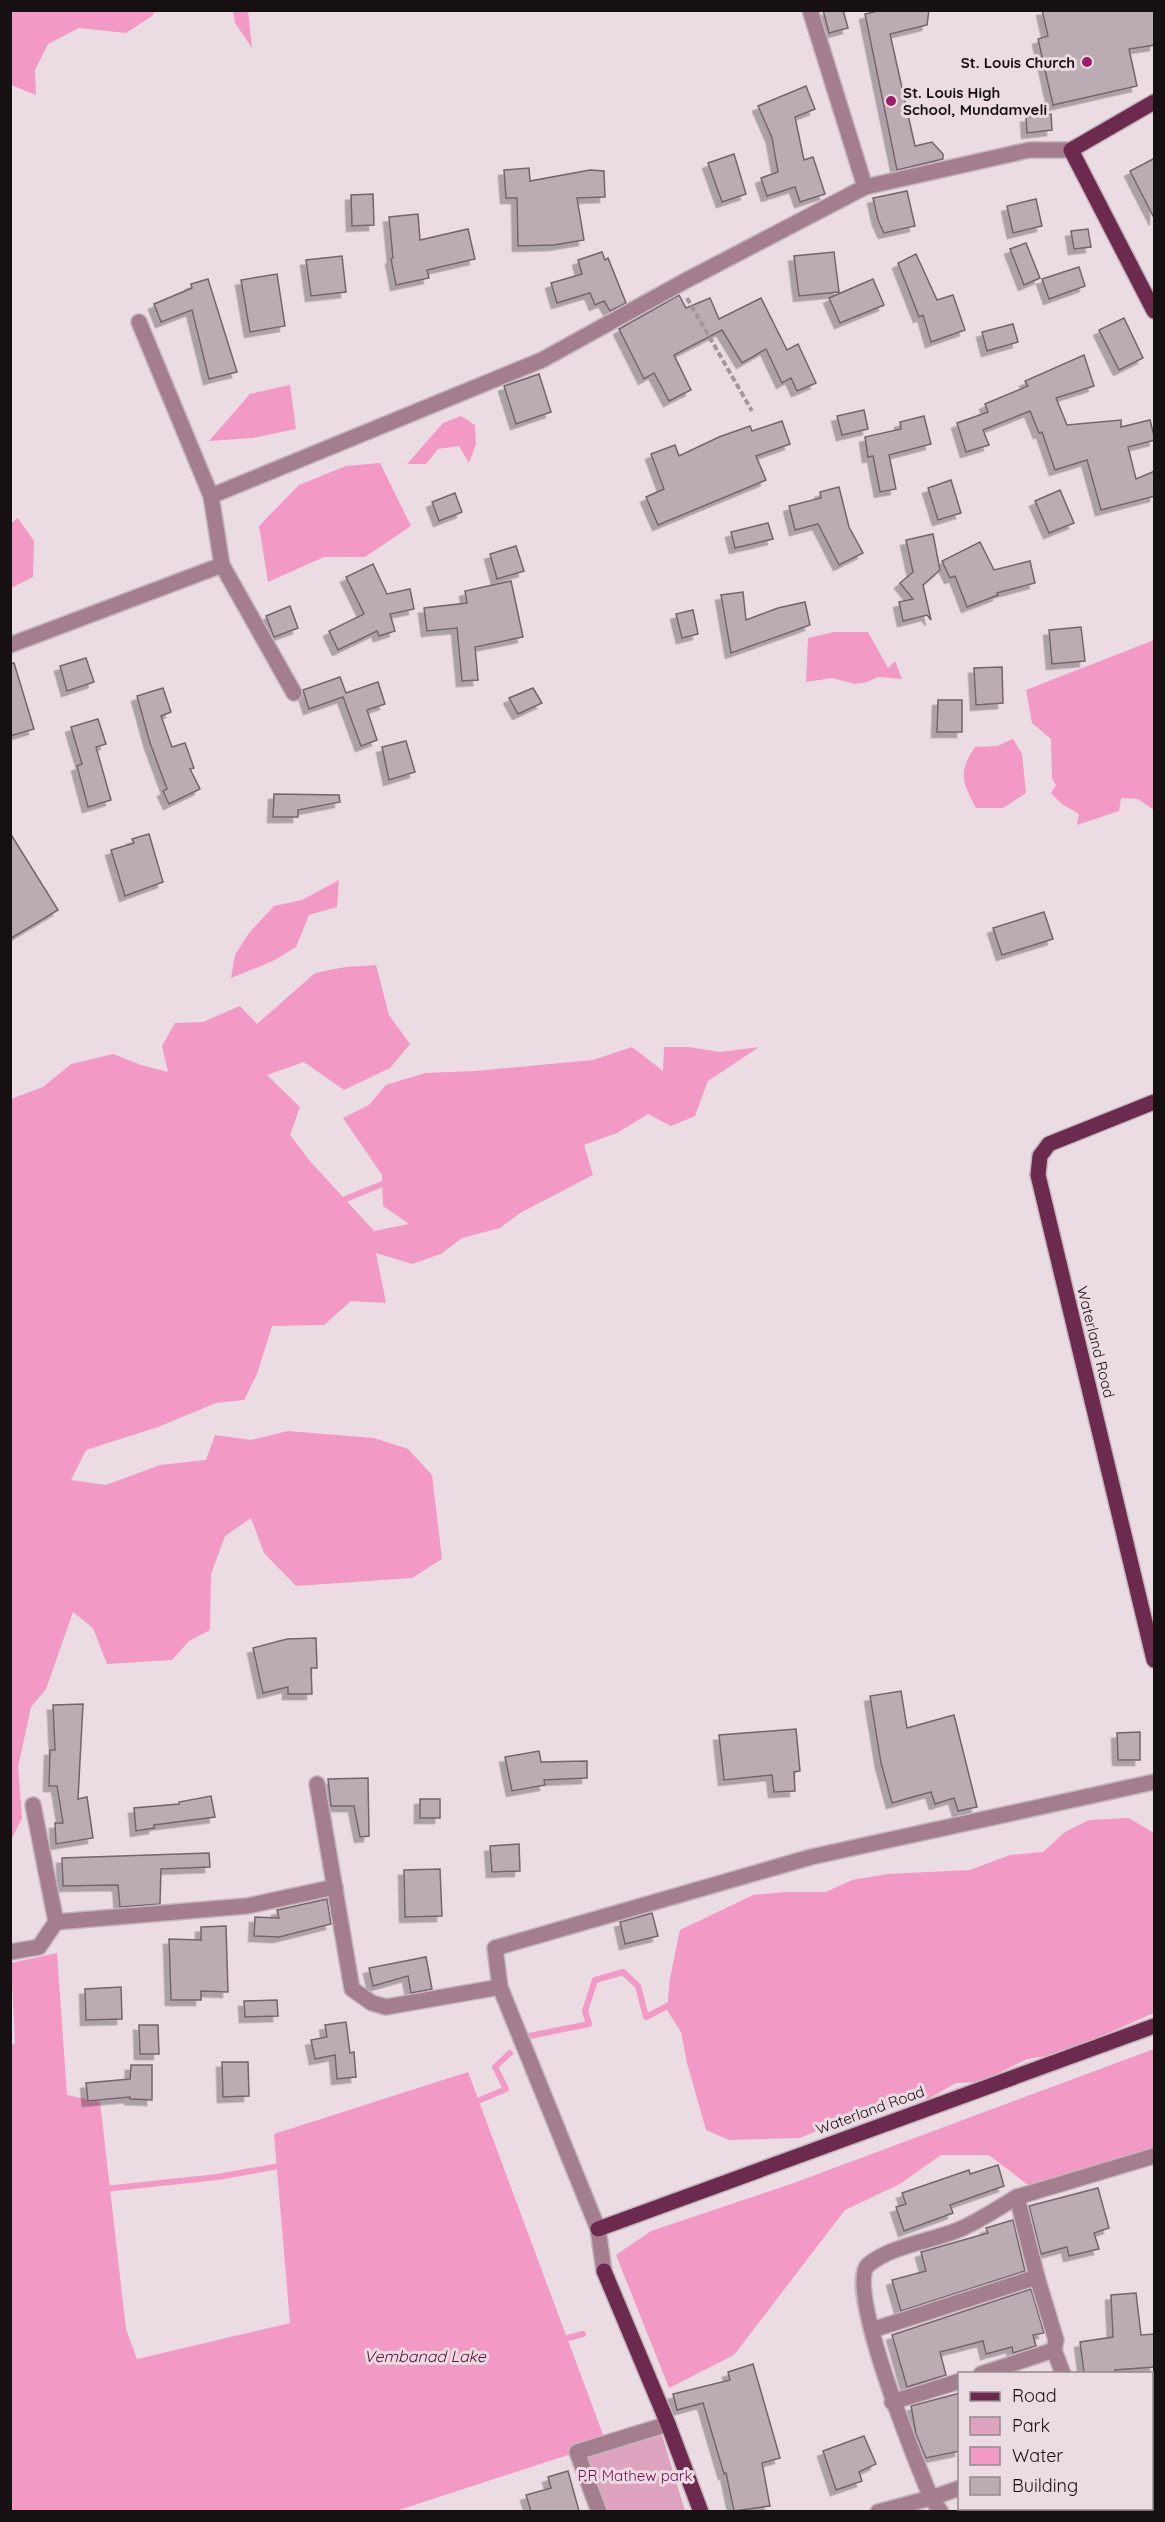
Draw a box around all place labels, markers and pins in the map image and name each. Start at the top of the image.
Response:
place label: St. Louis Church [961,53,1075,72]
marker: St. Louis Church [1080,55,1094,69]
place label: St. Louis High School, Mundamveli [903,83,1047,119]
marker: St. Louis High School, Mundamveli [884,94,898,108]

